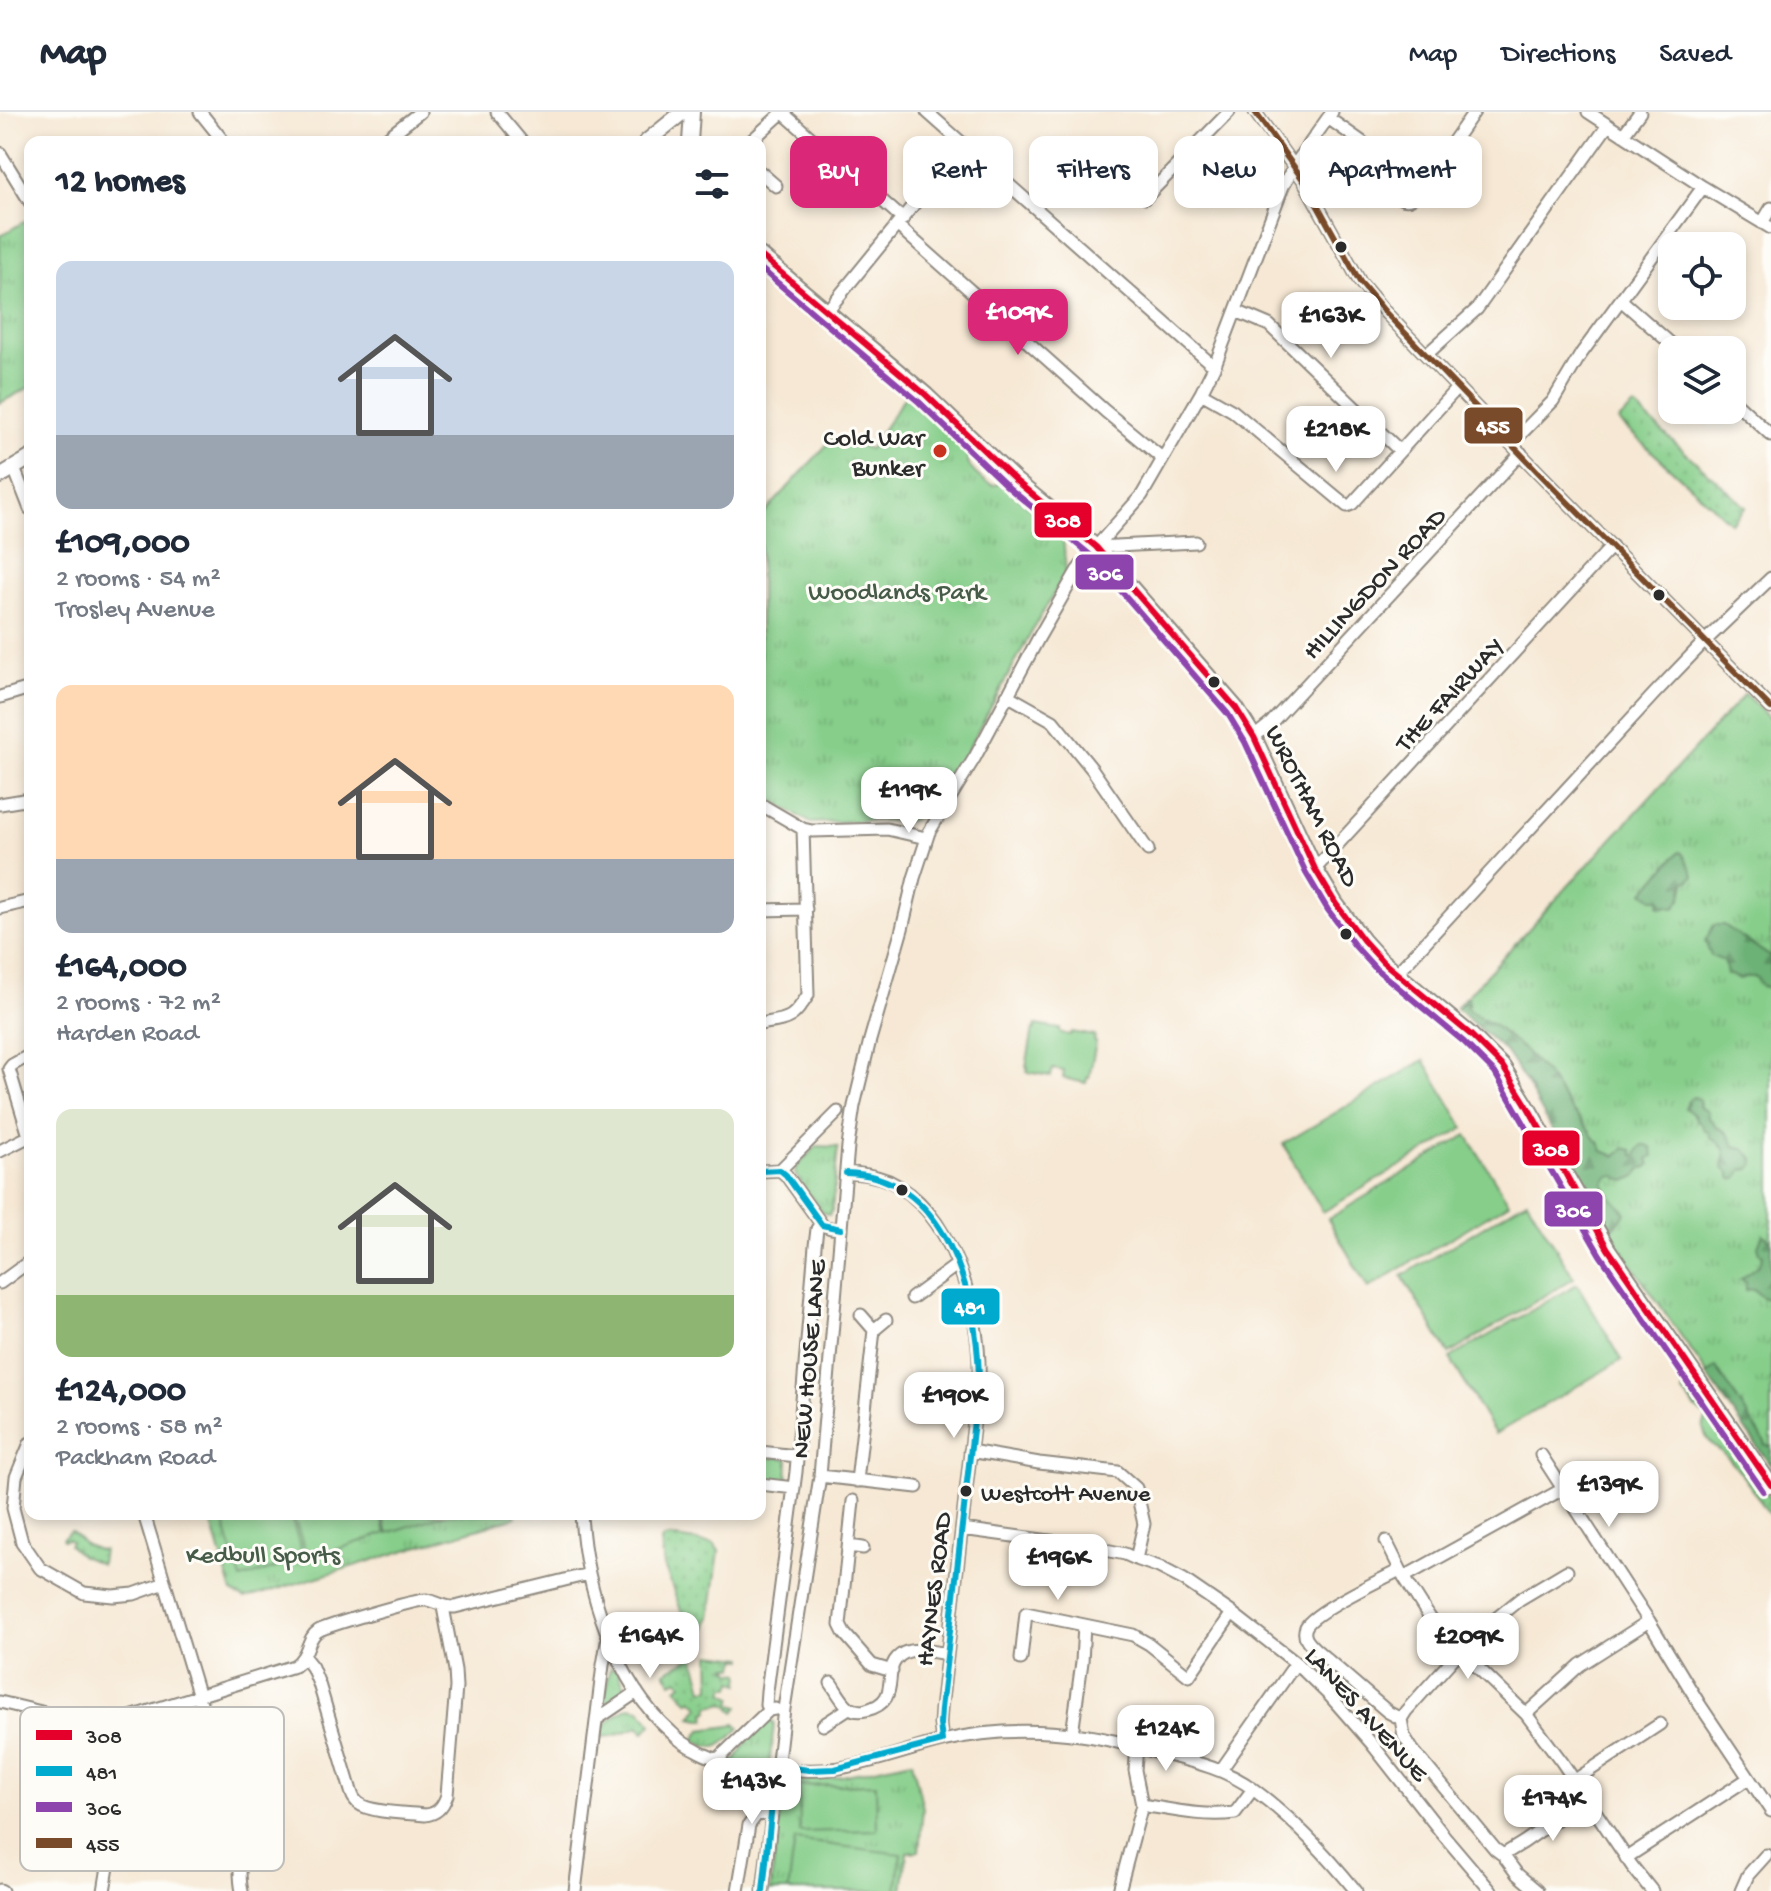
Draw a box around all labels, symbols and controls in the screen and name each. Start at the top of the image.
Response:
text: Map [40,33,106,77]
text: Map [1409,39,1457,72]
text: Directions [1501,39,1615,72]
text: Saved [1659,39,1731,72]
chip: Buy [790,136,887,208]
chip: Rent [903,136,1013,208]
chip: Filters [1029,136,1158,208]
chip: New [1174,136,1284,208]
chip: Apartment [1300,136,1482,208]
icon: filters [690,162,734,206]
text: 12 homes [56,164,185,204]
map controls [1658,232,1746,424]
button: locate [1658,232,1746,320]
unlabelled marker [1333,239,1349,255]
pin: £109K [962,289,1074,357]
pin: £163K [1275,292,1387,360]
text: £109K [986,299,1050,330]
text: £163K [1299,302,1363,333]
icon: home [323,313,467,457]
button: layers [1658,336,1746,424]
pin: £218K [1280,406,1392,474]
line badge: 455 [1463,406,1524,445]
text: £218K [1304,416,1368,447]
text: 455 [1475,416,1510,442]
place label: Cold War Bunker [824,425,927,486]
marker: Cold War Bunker [931,442,949,460]
line badge: 308 [1033,501,1093,539]
street label: HILLINGDON ROAD [1298,502,1455,668]
text: 308 [1044,510,1081,536]
text: £109,000 [56,525,190,565]
line badge: 306 [1074,553,1135,591]
text: 306 [1086,563,1123,589]
text: 2 rooms · 54 m² [56,565,221,596]
park label: Woodlands Park [808,579,988,610]
unlabelled marker [1651,587,1667,603]
text: Trosley Avenue [56,596,215,627]
street label: THE FAIRWAY [1389,632,1512,761]
unlabelled marker [1206,674,1222,690]
street label: WROTHAM ROAD [1256,721,1364,893]
icon: home [323,737,467,881]
pin: £119K [853,767,965,835]
text: £119K [879,777,939,808]
unlabelled marker [1338,926,1354,942]
text: £164,000 [56,949,187,989]
text: 2 rooms · 72 m² [56,989,221,1020]
text: Harden Road [56,1020,198,1051]
line badge: 308 [1521,1129,1581,1167]
text: 308 [1532,1139,1569,1165]
icon: home [323,1161,467,1305]
unlabelled marker [894,1182,910,1198]
line badge: 306 [1543,1190,1604,1228]
text: 306 [1554,1200,1591,1226]
street label: NEW HOUSE LANE [787,1258,836,1460]
line badge: 481 [940,1287,1001,1326]
text: 481 [953,1297,986,1323]
pin: £190K [898,1372,1010,1440]
text: £124,000 [56,1373,186,1413]
text: £190K [922,1382,986,1413]
text: 2 rooms · 58 m² [56,1413,222,1444]
text: Packham Road [56,1444,215,1475]
pin: £139K [1553,1461,1665,1529]
text: £139K [1578,1471,1640,1502]
place label: Westcott Avenue [981,1481,1151,1510]
marker: Westcott Avenue [958,1483,974,1499]
street label: HAYNES ROAD [912,1511,961,1668]
pin: £196K [1002,1534,1114,1602]
park label: Kedbull Sports [186,1542,342,1573]
text: £196K [1027,1544,1089,1575]
pin: £164K [594,1612,706,1680]
pin: £209K [1412,1613,1524,1681]
text: £164K [619,1622,681,1653]
text: £209K [1435,1623,1501,1654]
street label: LANES AVENUE [1296,1642,1434,1790]
pin: £124K [1110,1705,1222,1773]
legend [20,1707,284,1871]
text: £124K [1135,1715,1197,1746]
text: 308 [85,1726,122,1752]
pin: £143K [696,1758,808,1826]
text: 481 [86,1762,117,1788]
text: £143K [721,1768,783,1799]
pin: £174K [1497,1775,1609,1843]
text: £174K [1522,1785,1584,1816]
text: 306 [85,1798,122,1824]
text: 455 [86,1834,120,1860]

